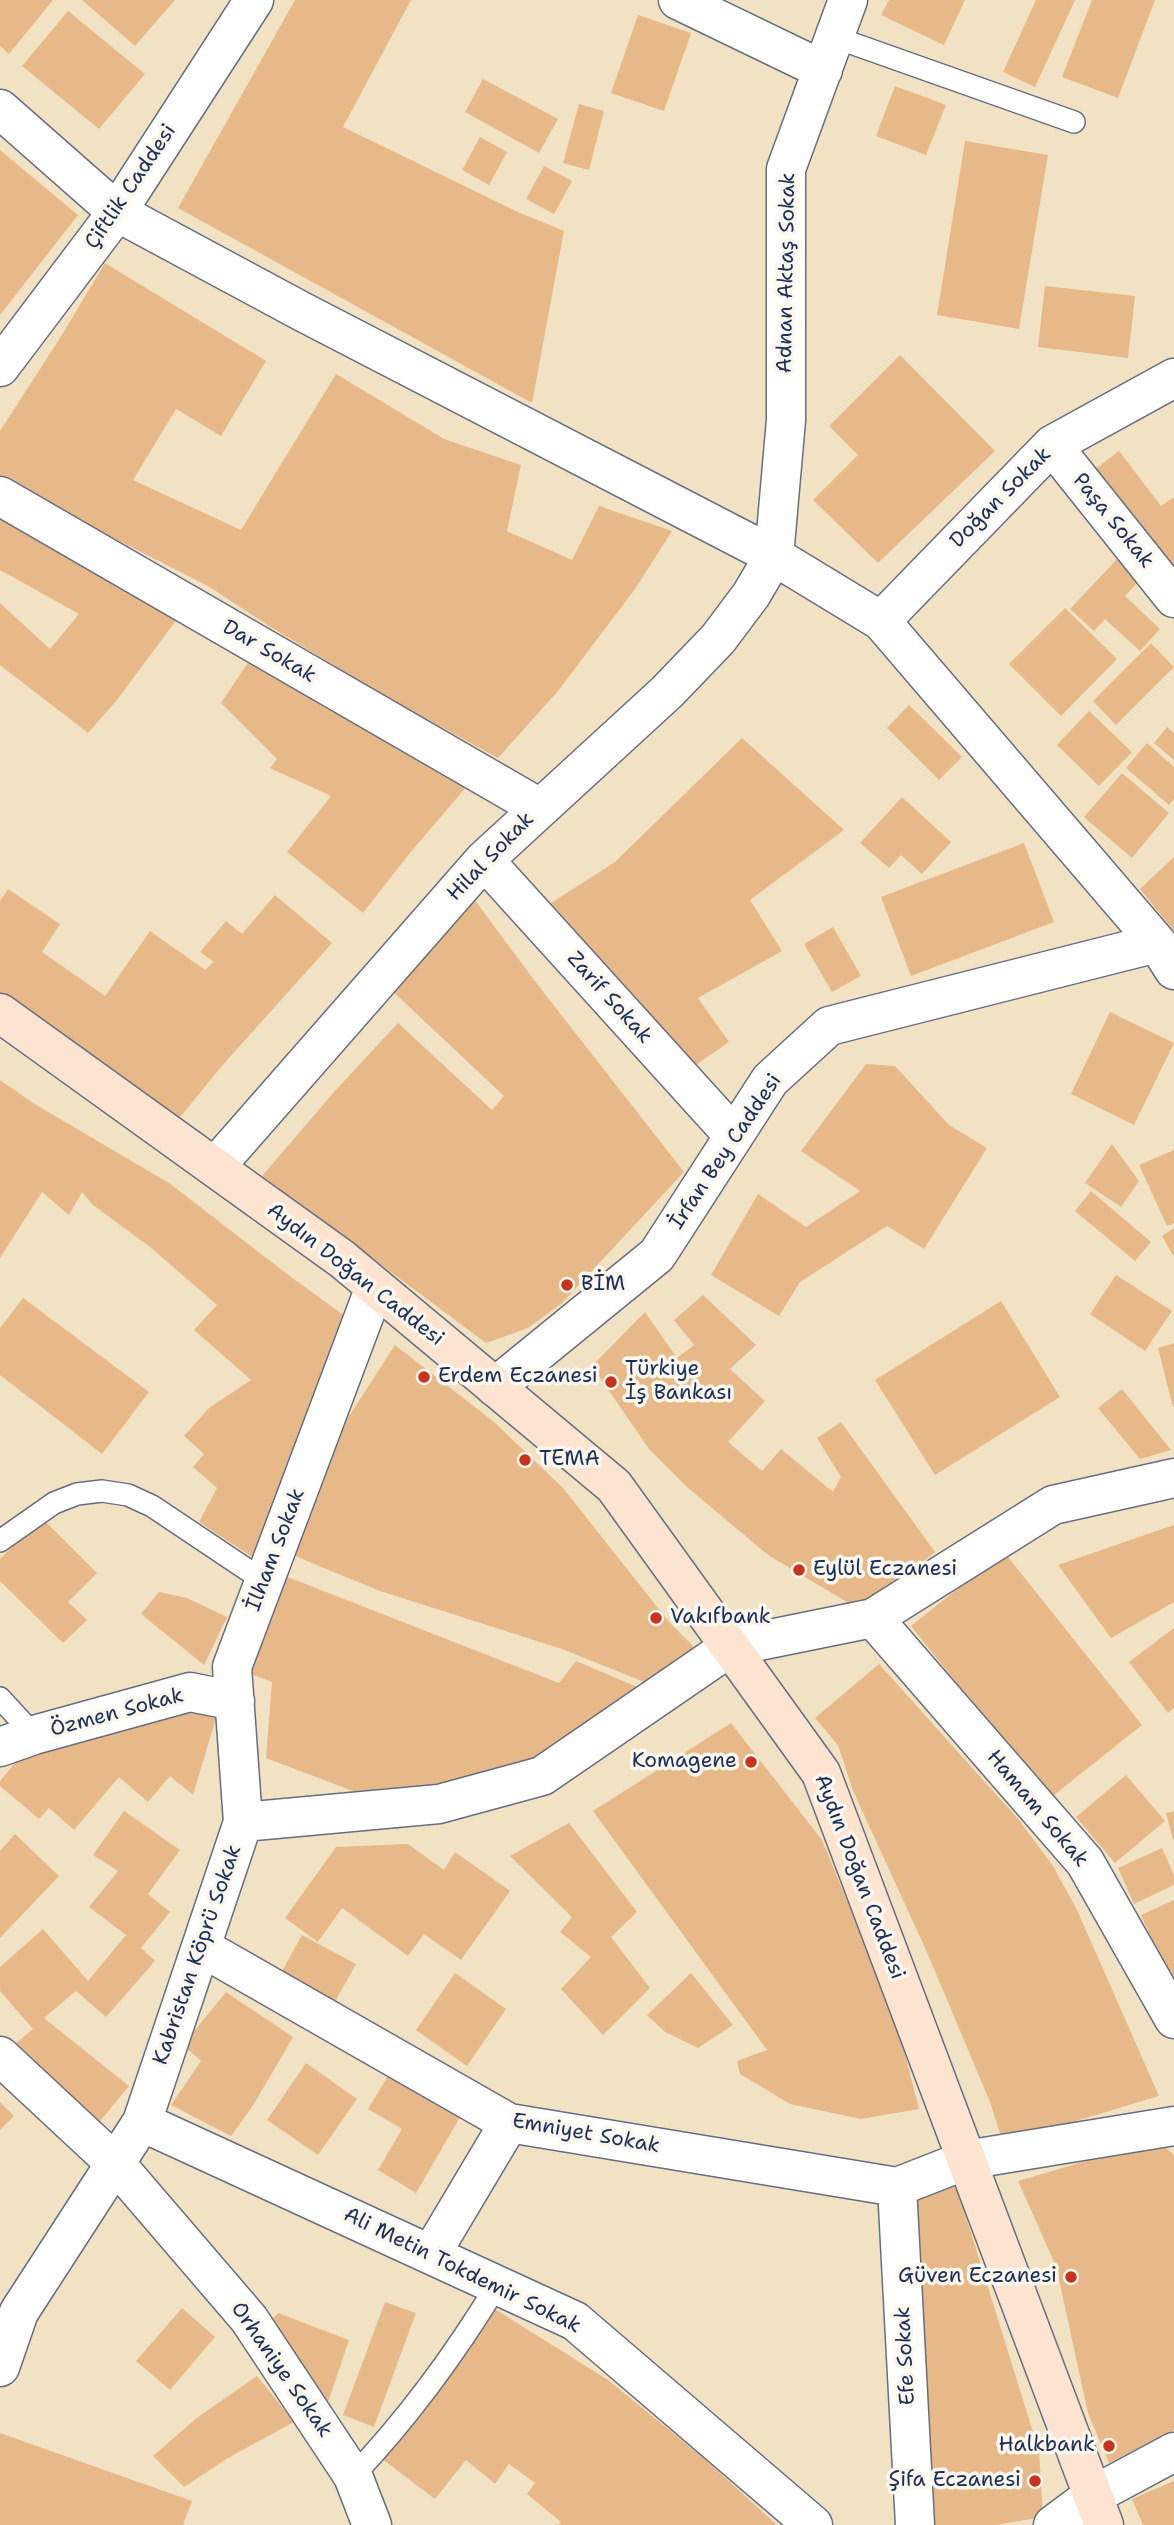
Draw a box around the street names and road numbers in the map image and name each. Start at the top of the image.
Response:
street label: Çiftlik Caddesi [80,120,182,254]
street label: Adnan Aktaş Sokak [773,172,801,374]
street label: Doğan Sokak [945,442,1057,554]
street label: Paşa Sokak [1067,468,1159,574]
street label: Dar Sokak [218,615,320,689]
street label: Hilal Sokak [442,807,540,907]
street label: Zarif Sokak [561,947,657,1049]
street label: İrfan Bey Caddesi [665,1069,787,1235]
street label: Aydın Doğan Caddesi [262,1198,448,1352]
street label: İlham Sokak [241,1485,311,1615]
street label: Özmen Sokak [48,1683,186,1743]
street label: Hamam Sokak [981,1745,1093,1873]
street label: Aydın Doğan Caddesi [808,1771,910,1983]
street label: Kabristan Köprü Sokak [148,1842,248,2068]
street label: Emniyet Sokak [510,2109,662,2159]
street label: Ali Metin Tokdemir Sokak [339,2203,585,2339]
street label: Orhaniye Sokak [225,2297,337,2443]
street label: Efe Sokak [891,2306,921,2406]

